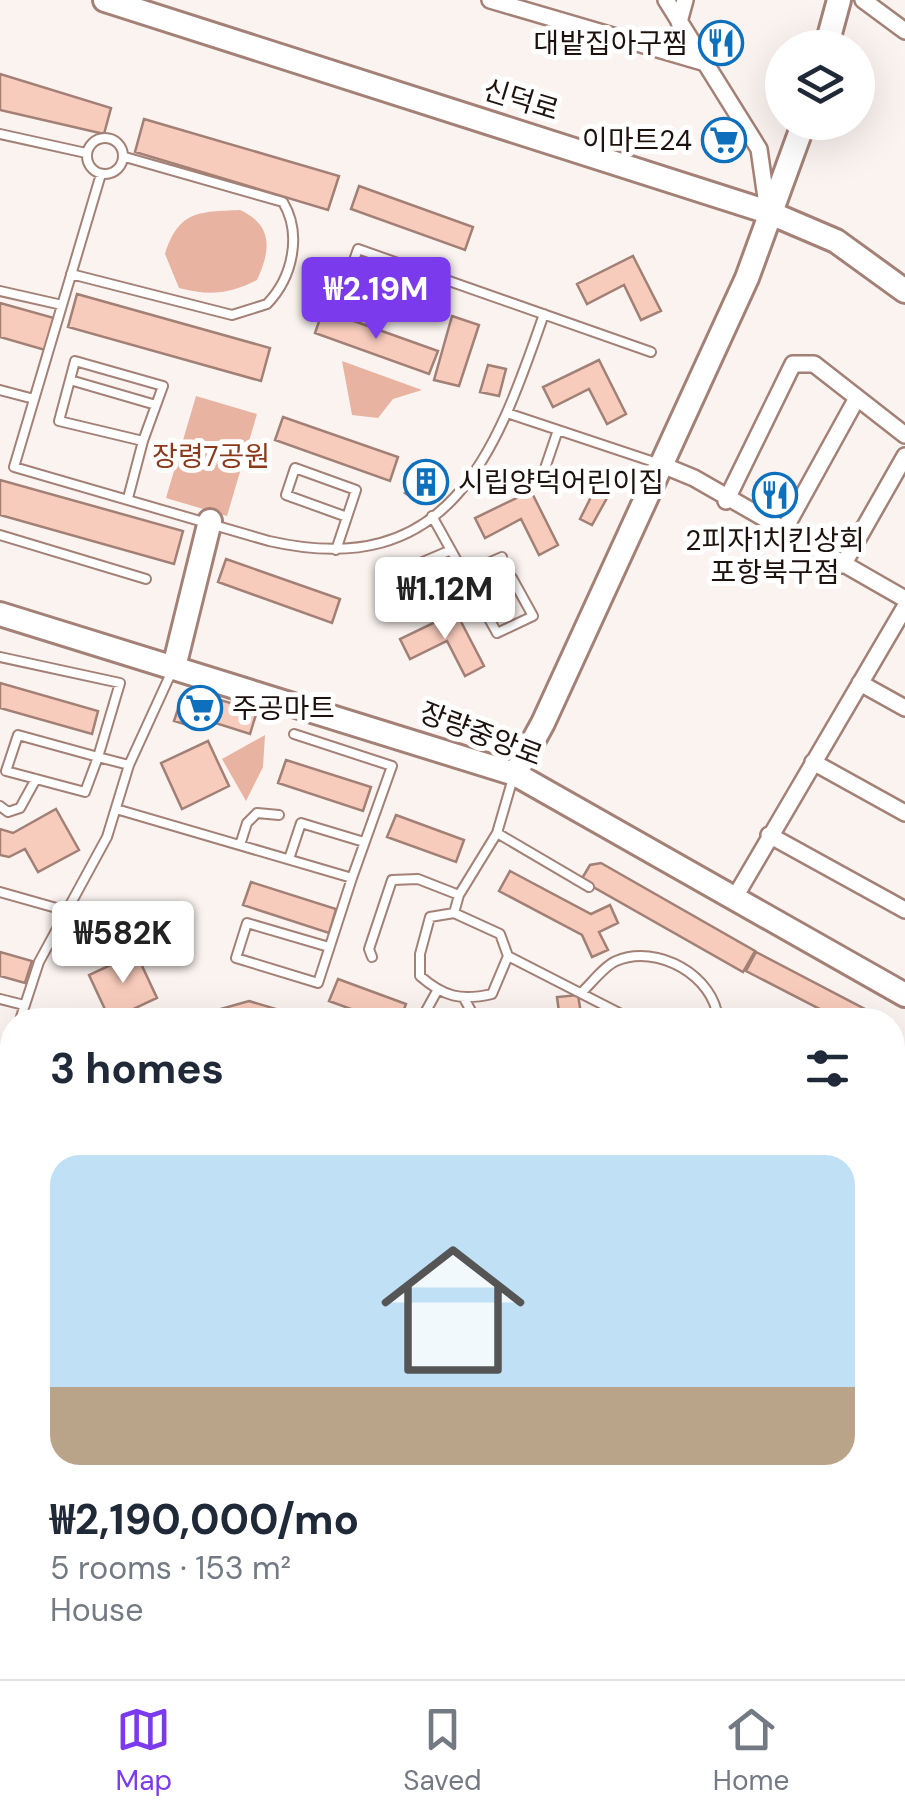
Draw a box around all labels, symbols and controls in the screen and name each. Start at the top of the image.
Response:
restaurant icon: 대밭집아구찜 [698,20,744,66]
place label: 대밭집아구찜 [533,25,688,62]
map controls [765,30,875,140]
button: layers [765,30,875,140]
street label: 신덕로 [479,71,563,129]
supermarket icon: 이마트24 [701,117,747,163]
place label: 이마트24 [582,122,692,159]
pin: ₩2.19M [295,257,457,342]
text: ₩2.19M [324,268,428,310]
park label: 장령7공원 [152,438,270,475]
building icon: 시립양덕어린이집 [403,459,449,505]
place label: 시립양덕어린이집 [458,464,664,501]
restaurant icon: 2피자1치킨상회 포항북구점 [752,472,798,518]
place label: 2피자1치킨상회 포항북구점 [685,522,865,591]
pin: ₩1.12M [364,557,526,642]
text: ₩1.12M [397,568,493,610]
supermarket icon: 주공마트 [177,685,223,731]
place label: 주공마트 [232,690,335,727]
street label: 장량중앙로 [414,694,548,774]
pin: ₩582K [53,901,193,986]
text: ₩582K [74,912,172,954]
text: 3 homes [50,1041,224,1096]
icon: filters [800,1041,855,1096]
icon: home [363,1220,543,1400]
text: ₩2,190,000/mo [50,1492,359,1547]
text: 5 rooms · 153 m² [50,1547,291,1589]
text: House [50,1589,143,1631]
tab: Map [116,1702,172,1799]
tab: Saved [403,1702,482,1799]
tab: Home [713,1702,789,1799]

